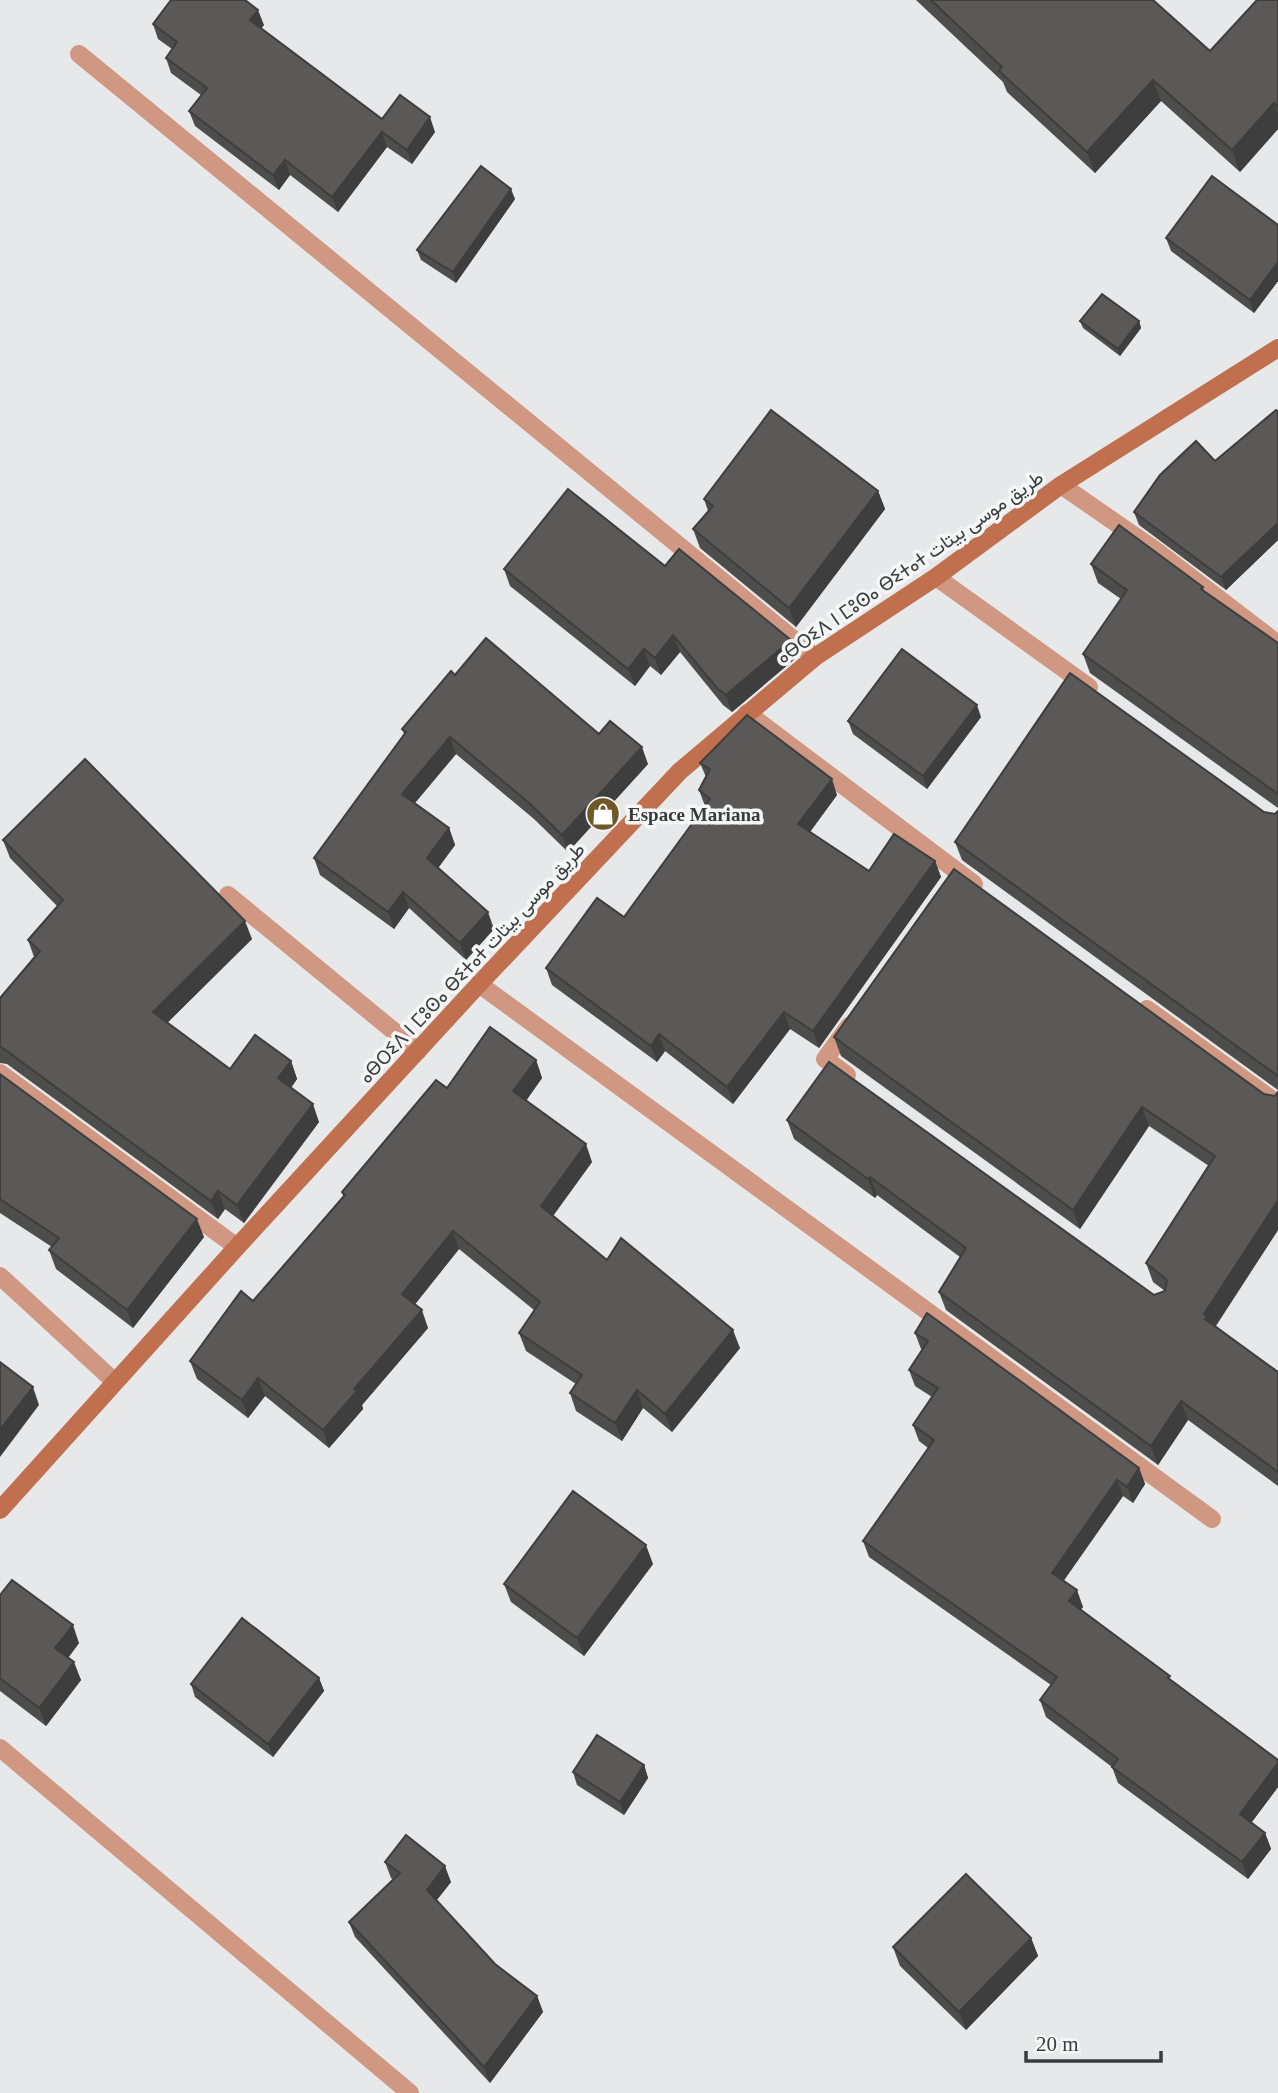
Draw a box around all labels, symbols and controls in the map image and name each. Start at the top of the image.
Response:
street label: ⴰⴱⵔⵉⴷ ⵏ ⵎⵓⵙⴰ ⴱⵉⵜⴰⵜ طريق موسى بيتات [773,467,1048,668]
shop icon: Espace Mariana [584,795,622,833]
place label: Espace Mariana [628,804,761,825]
street label: ⴰⴱⵔⵉⴷ ⵏ ⵎⵓⵙⴰ ⴱⵉⵜⴰⵜ طريق موسى بيتات [355,839,590,1088]
scale bar [1026,2020,1161,2064]
text: 20 m [1036,2032,1079,2056]

